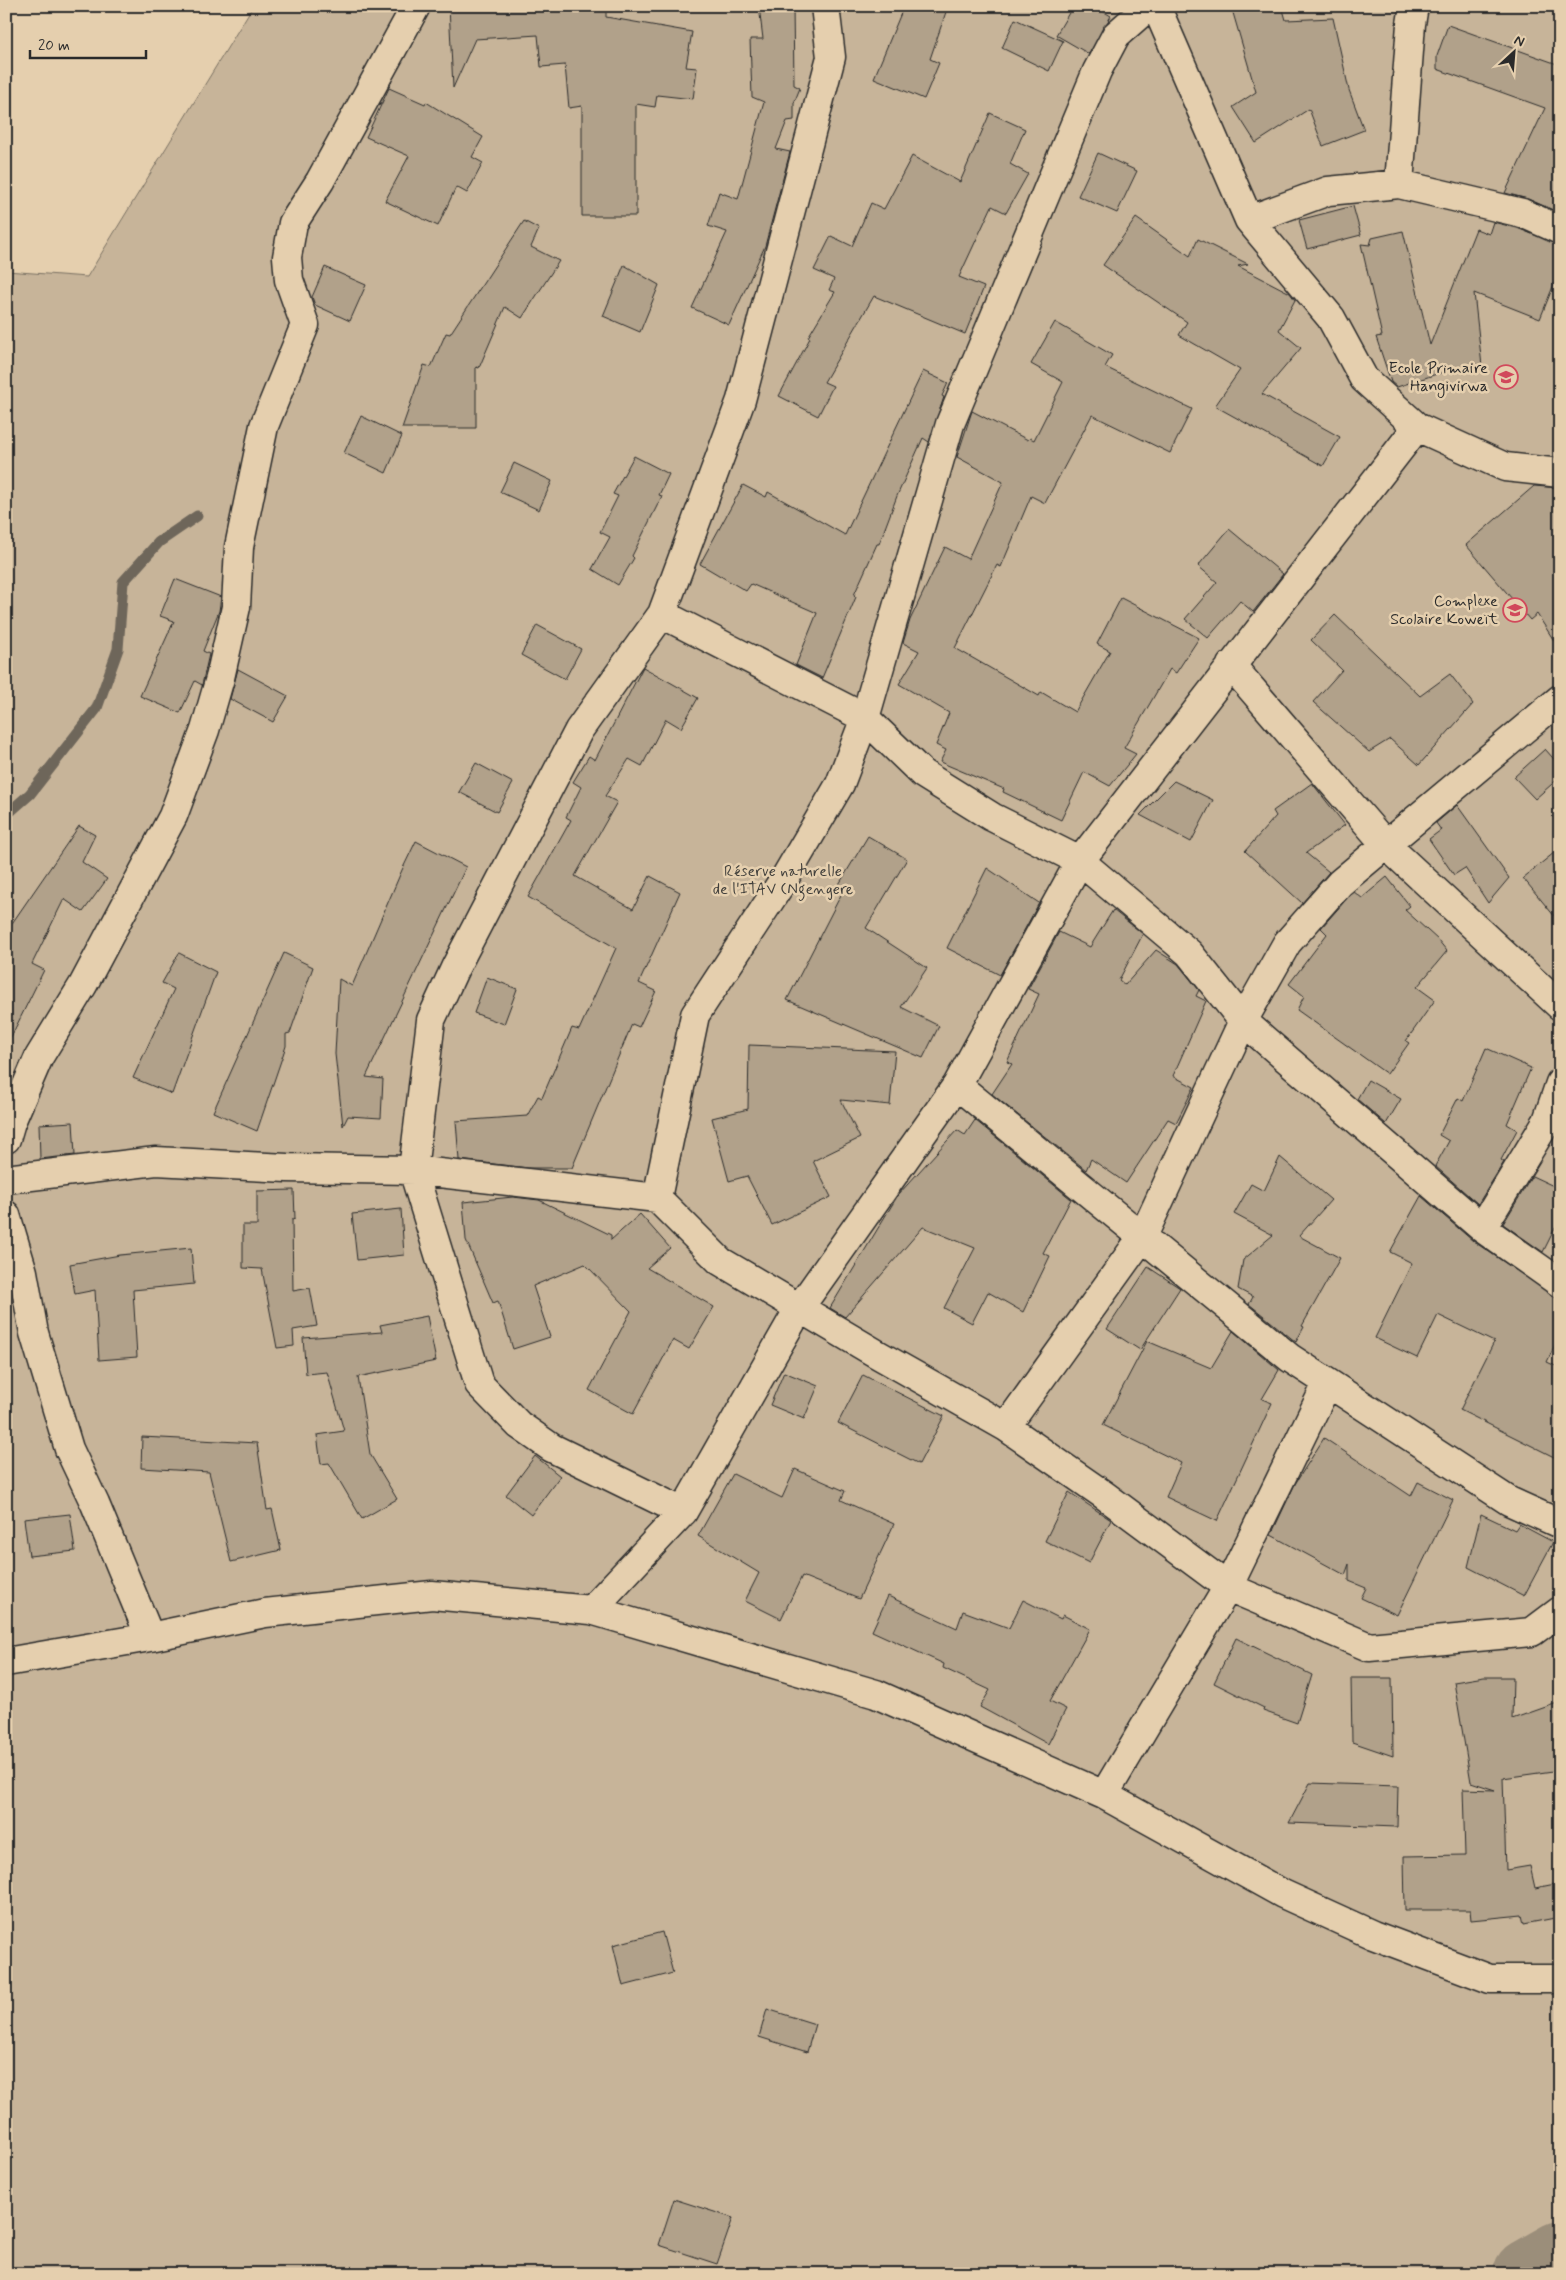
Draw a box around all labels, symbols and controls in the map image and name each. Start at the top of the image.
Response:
scale bar [30,28,146,60]
north arrow [1488,28,1538,78]
text: N [1511,31,1527,51]
text: 20 m [38,36,70,56]
place label: Ecole Primaire Hangivirwa [1388,358,1488,398]
school or university icon: Ecole Primaire Hangivirwa [1493,364,1519,390]
place label: Complexe Scolaire Koweït [1390,591,1499,630]
school or university icon: Complexe Scolaire Koweït [1502,597,1528,623]
park label: Réserve naturelle de l'ITAV (Ngengere [713,861,854,901]

